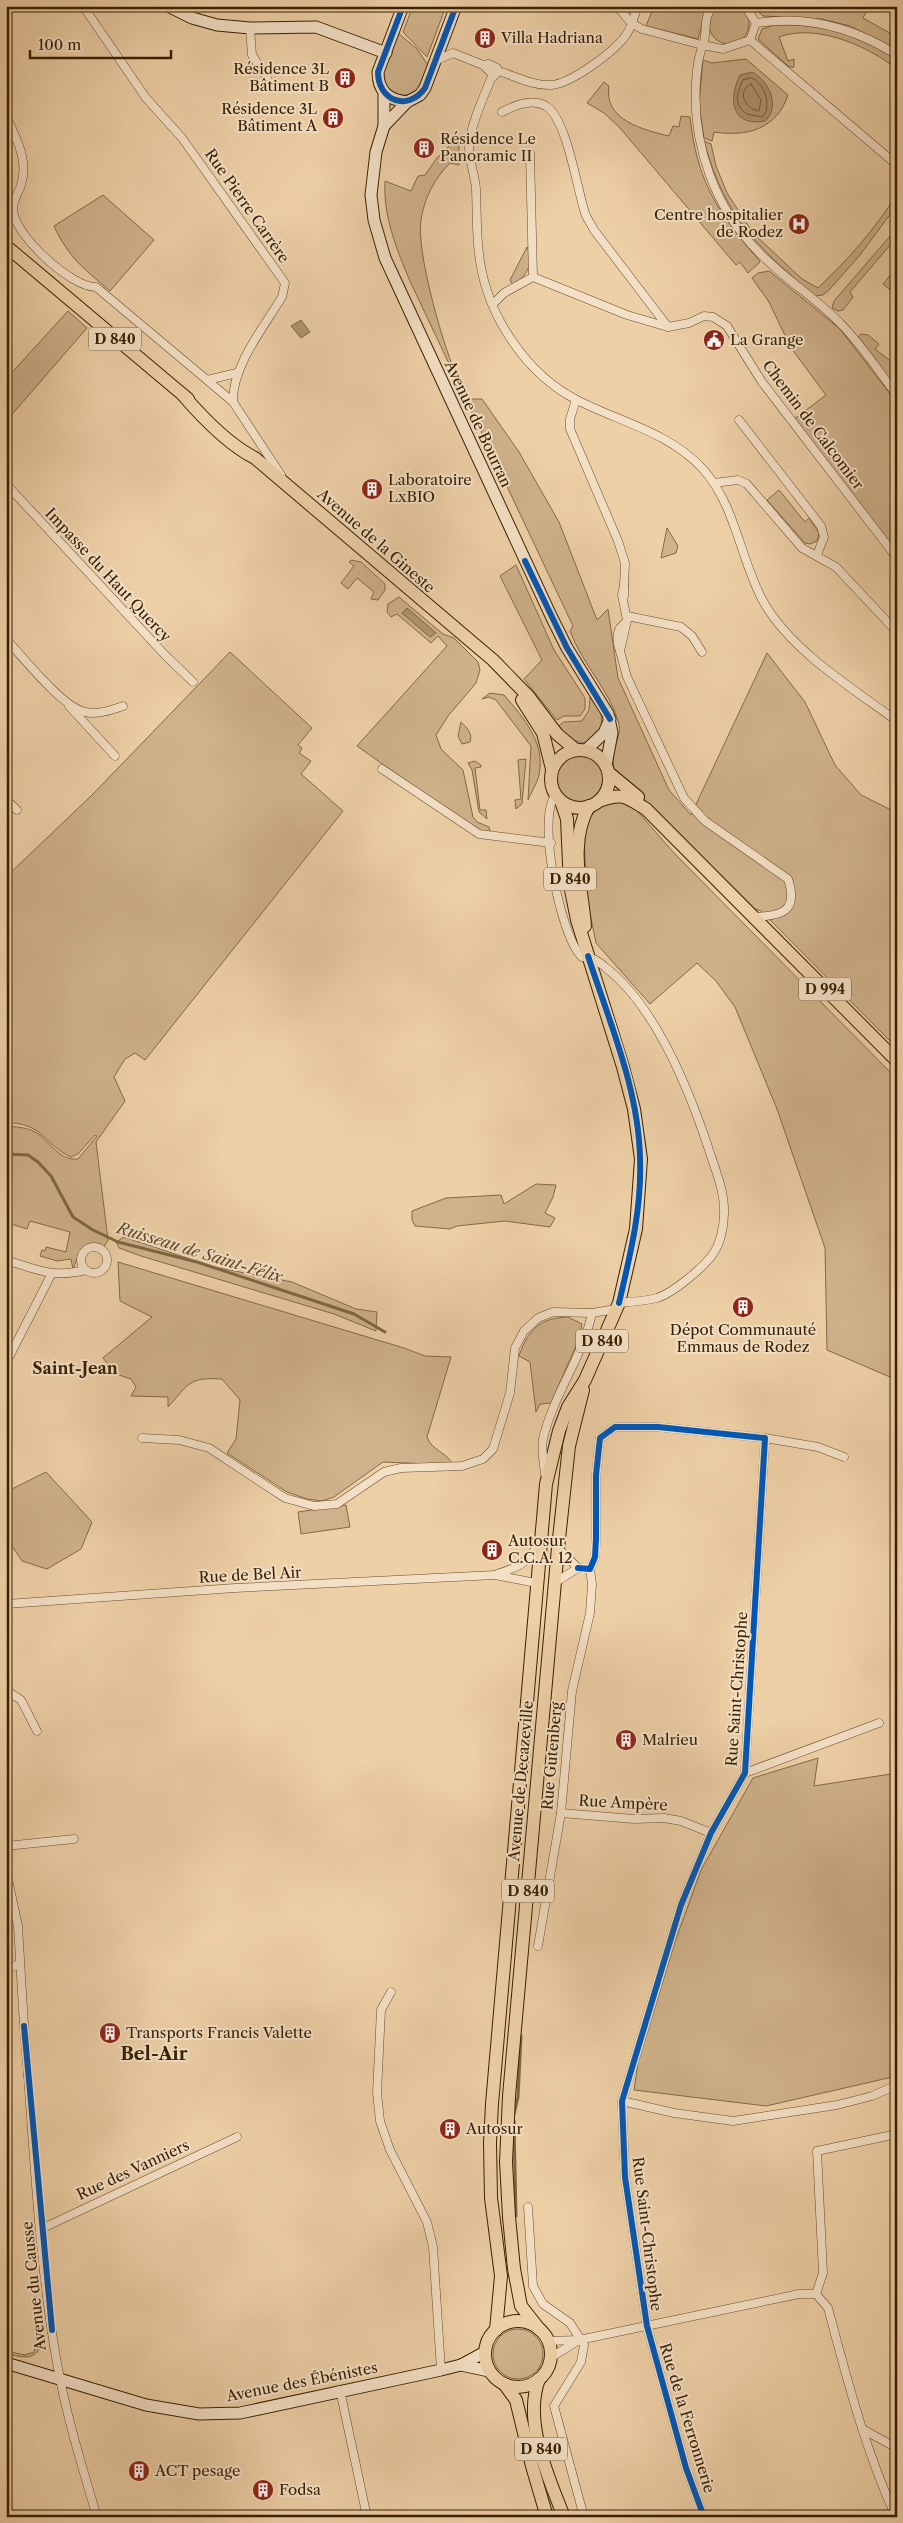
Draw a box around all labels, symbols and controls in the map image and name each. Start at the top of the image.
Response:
building icon: Villa Hadriana [473,26,497,50]
scale bar [30,28,171,60]
place label: Villa Hadriana [500,28,603,47]
text: 100 m [38,35,81,54]
place label: Résidence 3L Bâtiment B [233,59,329,95]
building icon: Résidence 3L Bâtiment B [333,66,357,90]
place label: Résidence 3L Bâtiment A [221,99,318,135]
building icon: Résidence 3L Bâtiment A [321,106,345,130]
place label: Résidence Le Panoramic II [440,129,536,165]
building icon: Résidence Le Panoramic II [412,136,436,160]
street label: Rue Pierre Carrère [201,145,294,267]
place label: Centre hospitalier de Rodez [654,205,784,241]
hospital icon: Centre hospitalier de Rodez [787,212,811,236]
road number: D 840 [89,328,141,350]
public building icon: La Grange [702,328,726,352]
place label: La Grange [730,330,803,349]
street label: Chemin de Calcomier [759,356,869,494]
street label: Avenue de Bourran [440,357,516,491]
place label: Laboratoire LxBIO [388,470,472,506]
building icon: Laboratoire LxBIO [360,477,384,501]
street label: Avenue de la Gineste [313,484,439,597]
street label: Impasse du Haut Quercy [41,504,176,646]
road number: D 840 [544,868,596,891]
road number: D 994 [799,978,851,1001]
water label: Ruisseau de Saint-Félix [113,1217,286,1287]
building icon: Dépot Communauté Emmaus de Rodez [731,1295,755,1319]
place label: Dépot Communauté Emmaus de Rodez [670,1320,816,1356]
road number: D 840 [576,1330,628,1352]
district label: Saint-Jean [32,1358,118,1378]
place label: Autosur C.C.A. 12 [507,1531,573,1567]
building icon: Autosur C.C.A. 12 [480,1538,504,1562]
street label: Rue de Bel Air [198,1562,303,1587]
street label: Rue Saint-Christophe [722,1611,751,1767]
street label: Avenue de Decazeville [504,1700,537,1863]
street label: Rue Gutenberg [537,1701,566,1811]
building icon: Malrieu [614,1728,638,1752]
place label: Malrieu [642,1730,698,1749]
street label: Rue Ampère [578,1791,668,1814]
road number: D 840 [502,1880,554,1902]
building icon: Transports Francis Valette [98,2021,122,2045]
place label: Transports Francis Valette [126,2023,312,2042]
district label: Bel-Air [120,2043,188,2065]
building icon: Autosur [438,2117,462,2141]
place label: Autosur [465,2119,523,2138]
street label: Rue des Vanniers [73,2135,192,2204]
street label: Rue Saint-Christophe [629,2156,666,2312]
street label: Avenue du Causse [17,2220,50,2353]
street label: Rue de la Ferronnerie [656,2341,719,2495]
street label: Avenue des Ébénistes [224,2358,379,2406]
road number: D 840 [515,2438,567,2460]
building icon: ACT pesage [127,2459,151,2483]
place label: ACT pesage [154,2461,240,2480]
building icon: Fodsa [251,2478,275,2502]
place label: Fodsa [279,2480,321,2499]

